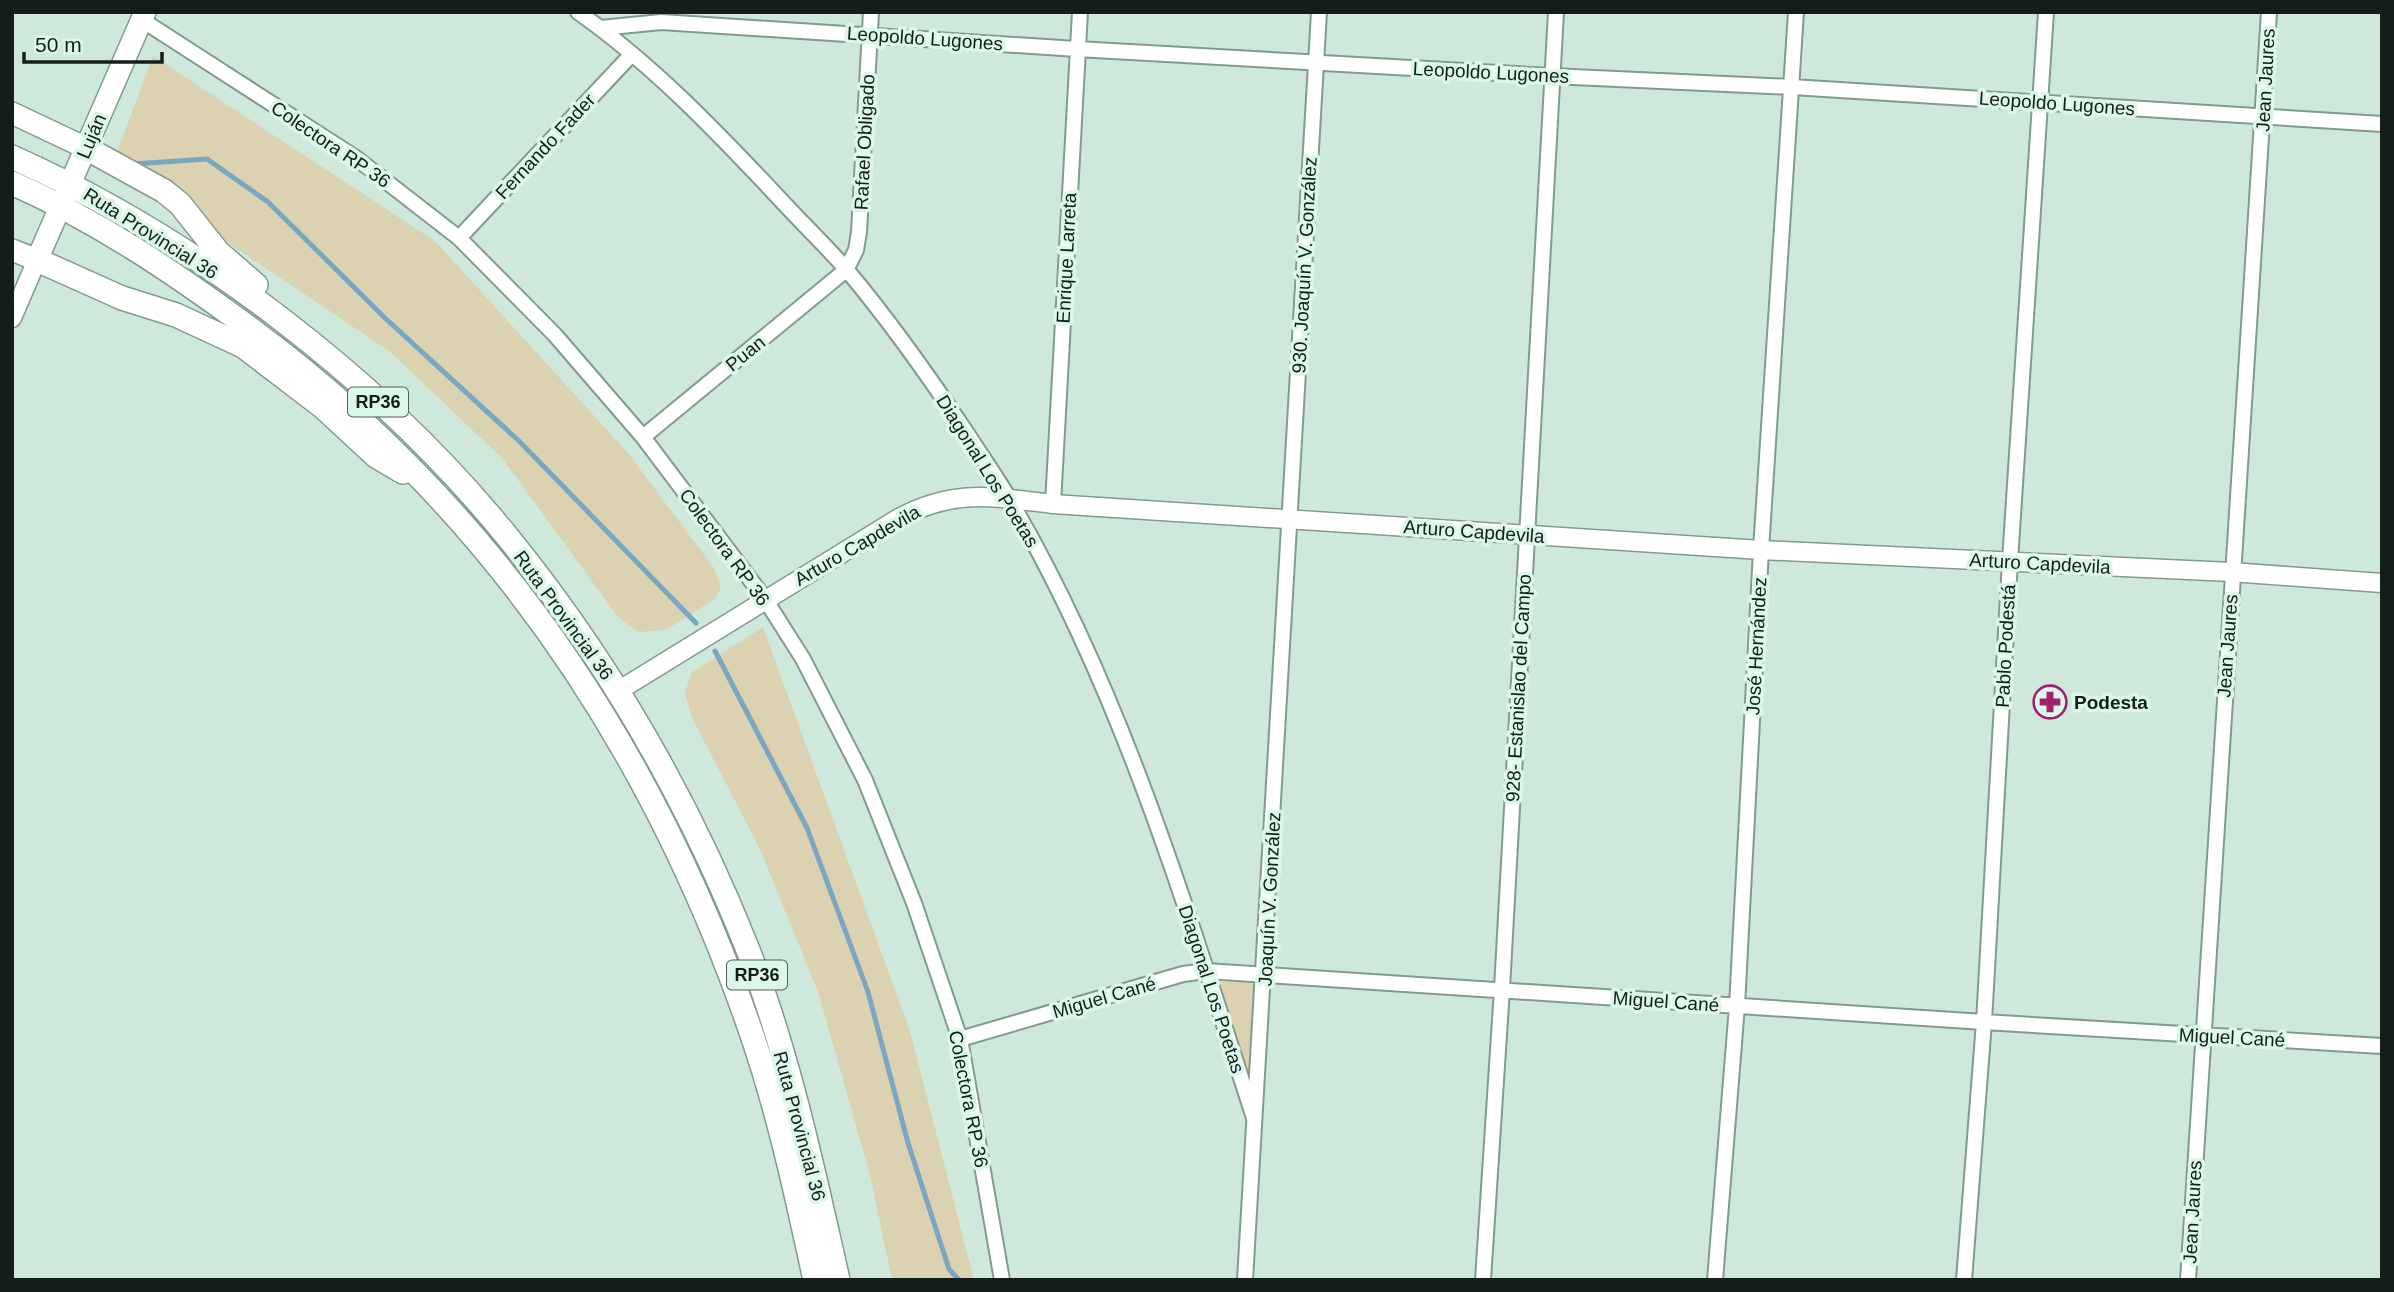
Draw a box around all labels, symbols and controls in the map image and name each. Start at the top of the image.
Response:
scale bar [24,21,163,65]
street label: Leopoldo Lugones [846,23,1004,54]
street label: Jean Jaures [2252,28,2279,132]
text: 50 m [35,33,82,56]
street label: Leopoldo Lugones [1412,58,1570,87]
street label: Rafael Obligado [850,73,879,211]
street label: Leopoldo Lugones [1978,88,2136,119]
street label: Fernando Fader [491,89,600,203]
street label: Colectora RP 36 [267,97,394,192]
street label: Luján [73,111,110,162]
street label: 930. Joaquín V. González [1288,156,1321,374]
street label: Ruta Provincial 36 [80,184,222,283]
street label: Enrique Larreta [1053,192,1080,324]
street label: Puan [721,331,769,376]
road number: RP36 [348,388,408,416]
street label: Diagonal Los Poetas [932,391,1043,551]
street label: Colectora RP 36 [675,485,774,610]
street label: Arturo Capdevila [791,501,924,590]
street label: Arturo Capdevila [1403,516,1546,547]
street label: Ruta Provincial 36 [510,547,617,684]
street label: Arturo Capdevila [1969,549,2112,578]
street label: 928- Estanislao del Campo [1502,574,1535,802]
street label: José Hernández [1742,576,1771,716]
street label: Pablo Podestá [1992,583,2019,708]
street label: Jean Jaures [2213,594,2242,698]
pharmacy icon: Podesta [2031,683,2069,721]
place label: Podesta [2074,692,2148,713]
street label: Joaquín V. González [1254,811,1285,987]
street label: Diagonal Los Poetas [1174,903,1249,1076]
road number: RP36 [727,960,787,990]
street label: Miguel Cané [1050,973,1158,1022]
street label: Miguel Cané [1612,987,1720,1016]
street label: Miguel Cané [2178,1024,2286,1051]
street label: Colectora RP 36 [945,1029,992,1169]
street label: Ruta Provincial 36 [769,1049,830,1203]
street label: Jean Jaures [2179,1160,2206,1264]

